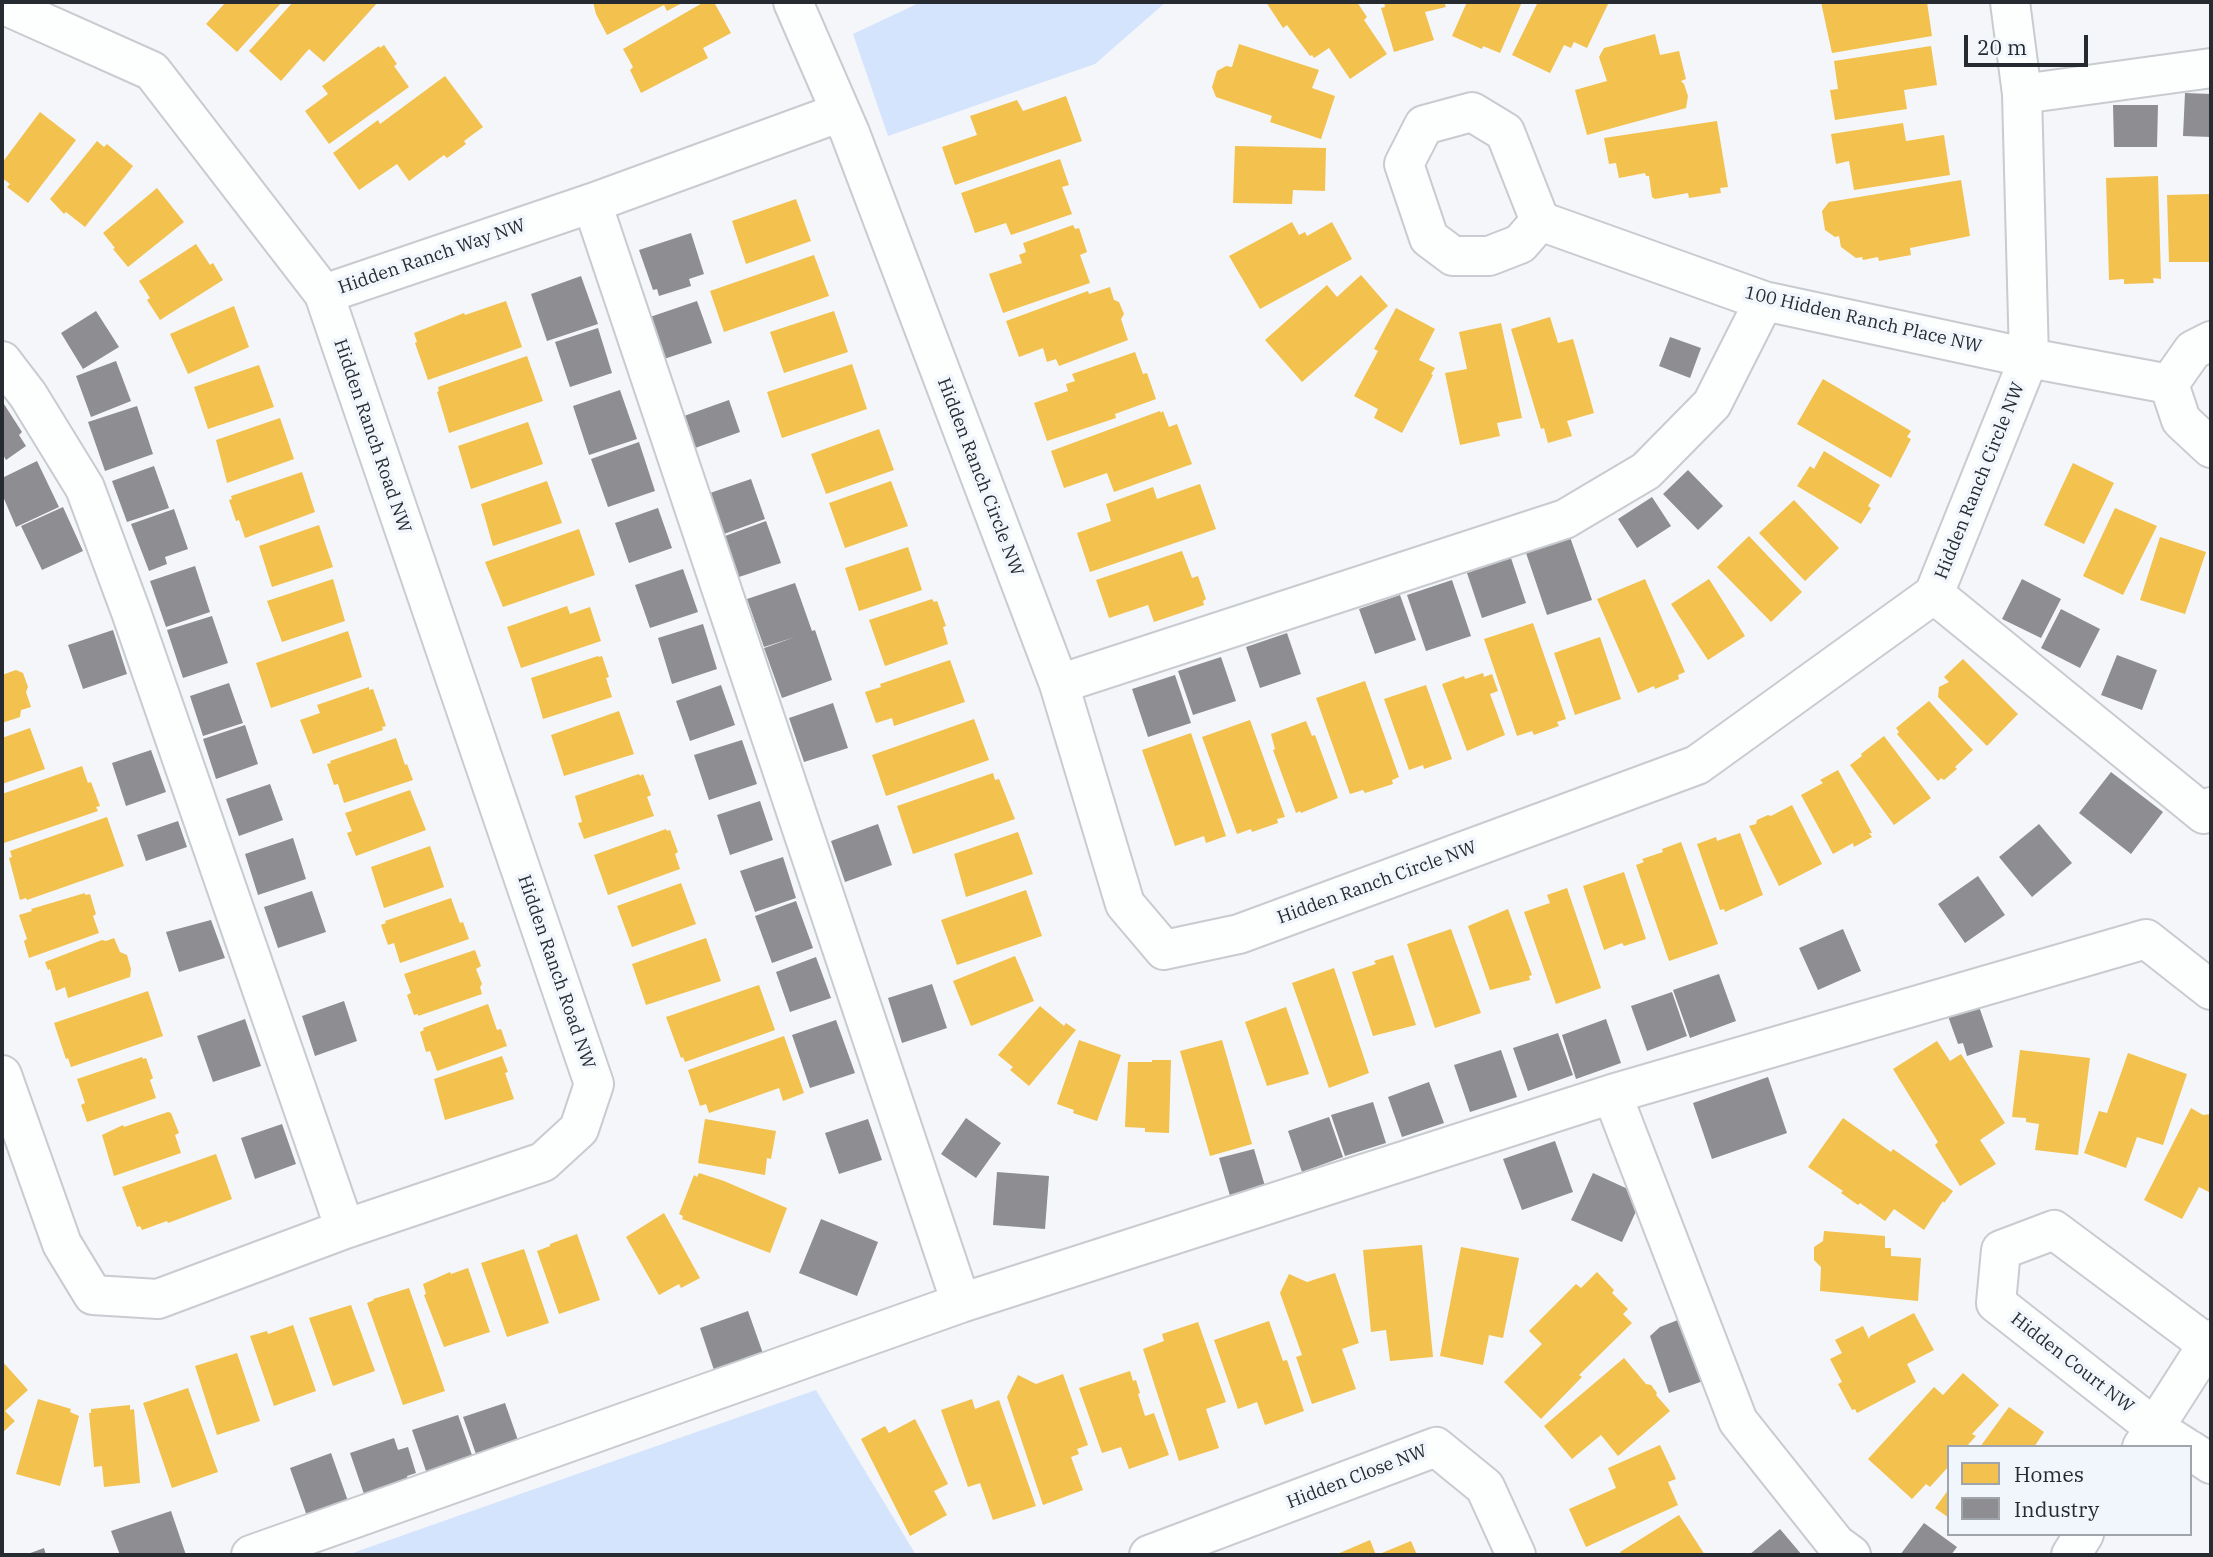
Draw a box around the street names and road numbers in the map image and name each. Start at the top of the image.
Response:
street label: Hidden Ranch Way NW [336,215,528,299]
street label: 100 Hidden Ranch Place NW [1742,282,1984,358]
street label: Hidden Ranch Road NW [329,336,415,536]
street label: Hidden Ranch Circle NW [932,375,1028,579]
street label: Hidden Ranch Circle NW [1931,379,2029,583]
street label: Hidden Ranch Circle NW [1274,837,1480,929]
street label: Hidden Ranch Road NW [513,872,599,1072]
street label: Hidden Court NW [2006,1308,2138,1418]
street label: Hidden Close NW [1284,1440,1430,1514]

